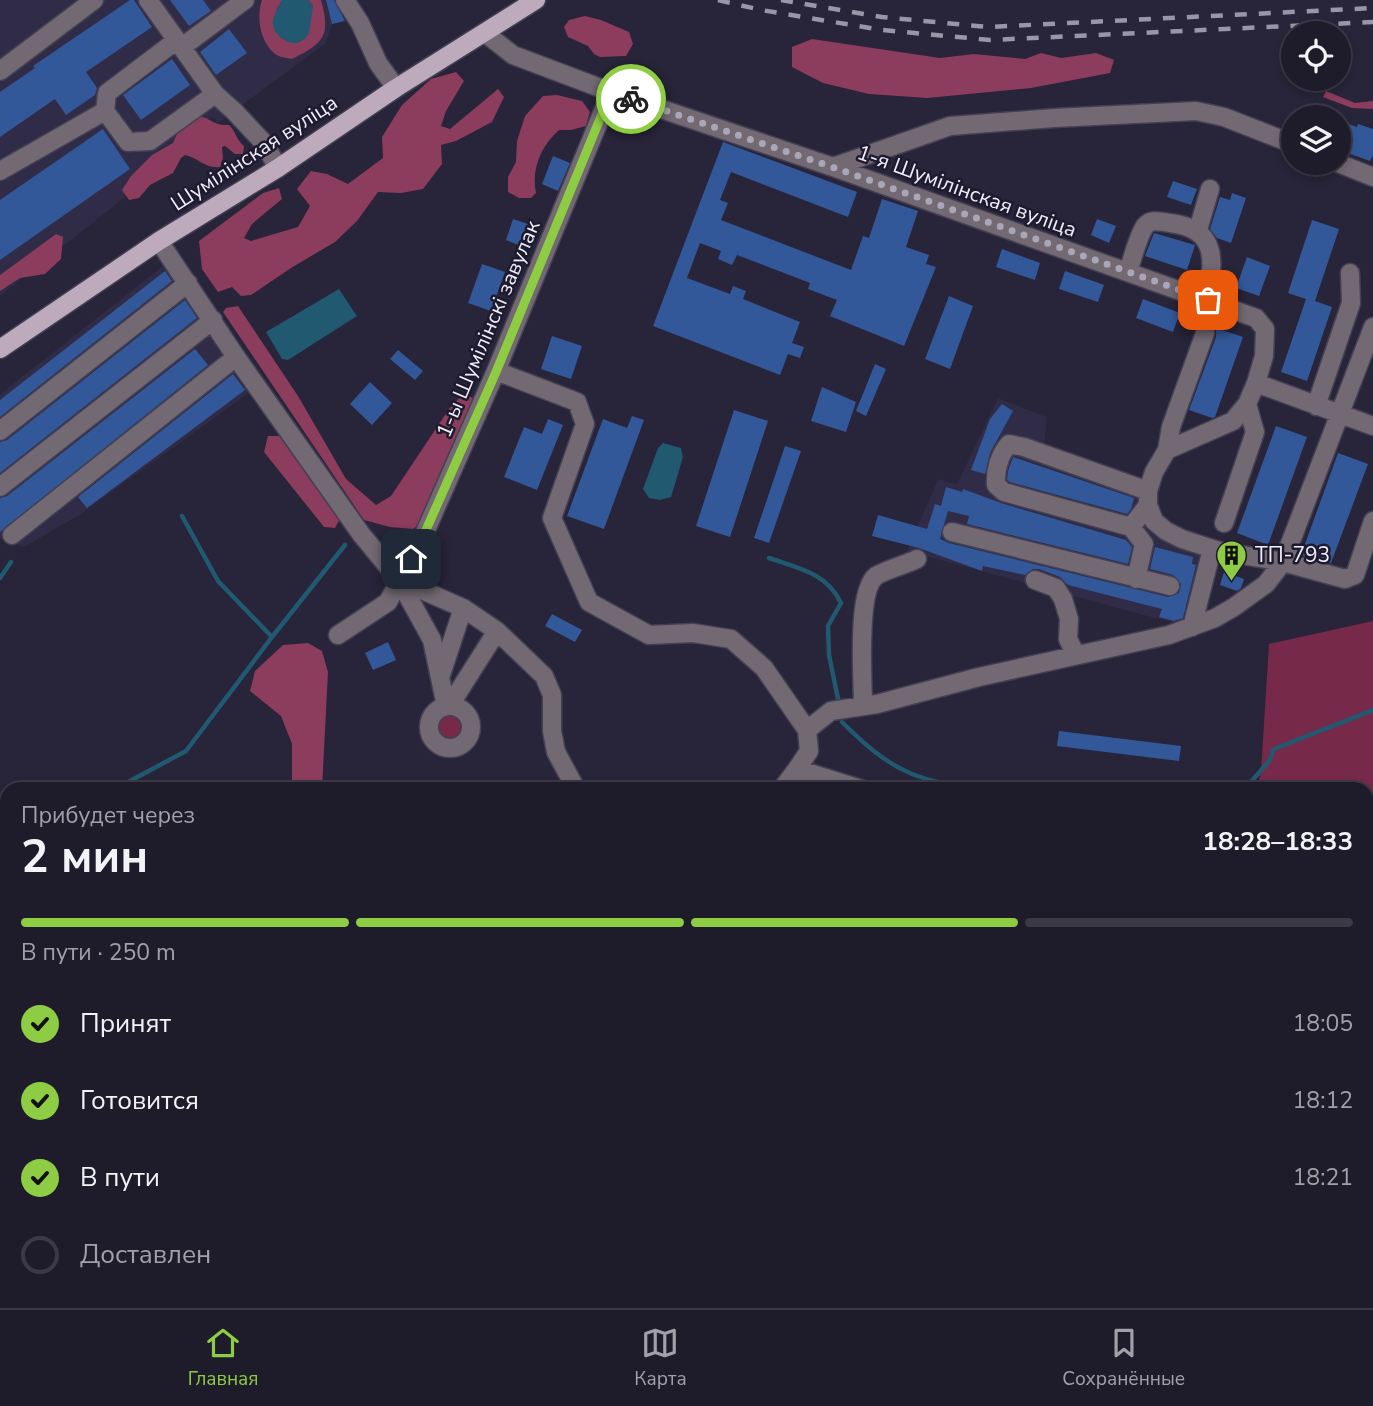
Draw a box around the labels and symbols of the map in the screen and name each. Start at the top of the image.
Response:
courier [596,64,666,134]
street label: Шумілінская вуліца [165,89,343,217]
street label: 1-я Шумілінская вуліца [853,138,1081,244]
street label: 1-ы Шумілінскі завулак [430,215,547,442]
pin [1178,270,1238,330]
pin [381,529,441,589]
building icon: ТП-793 [1215,538,1249,582]
place label: ТП-793 [1255,541,1330,569]

